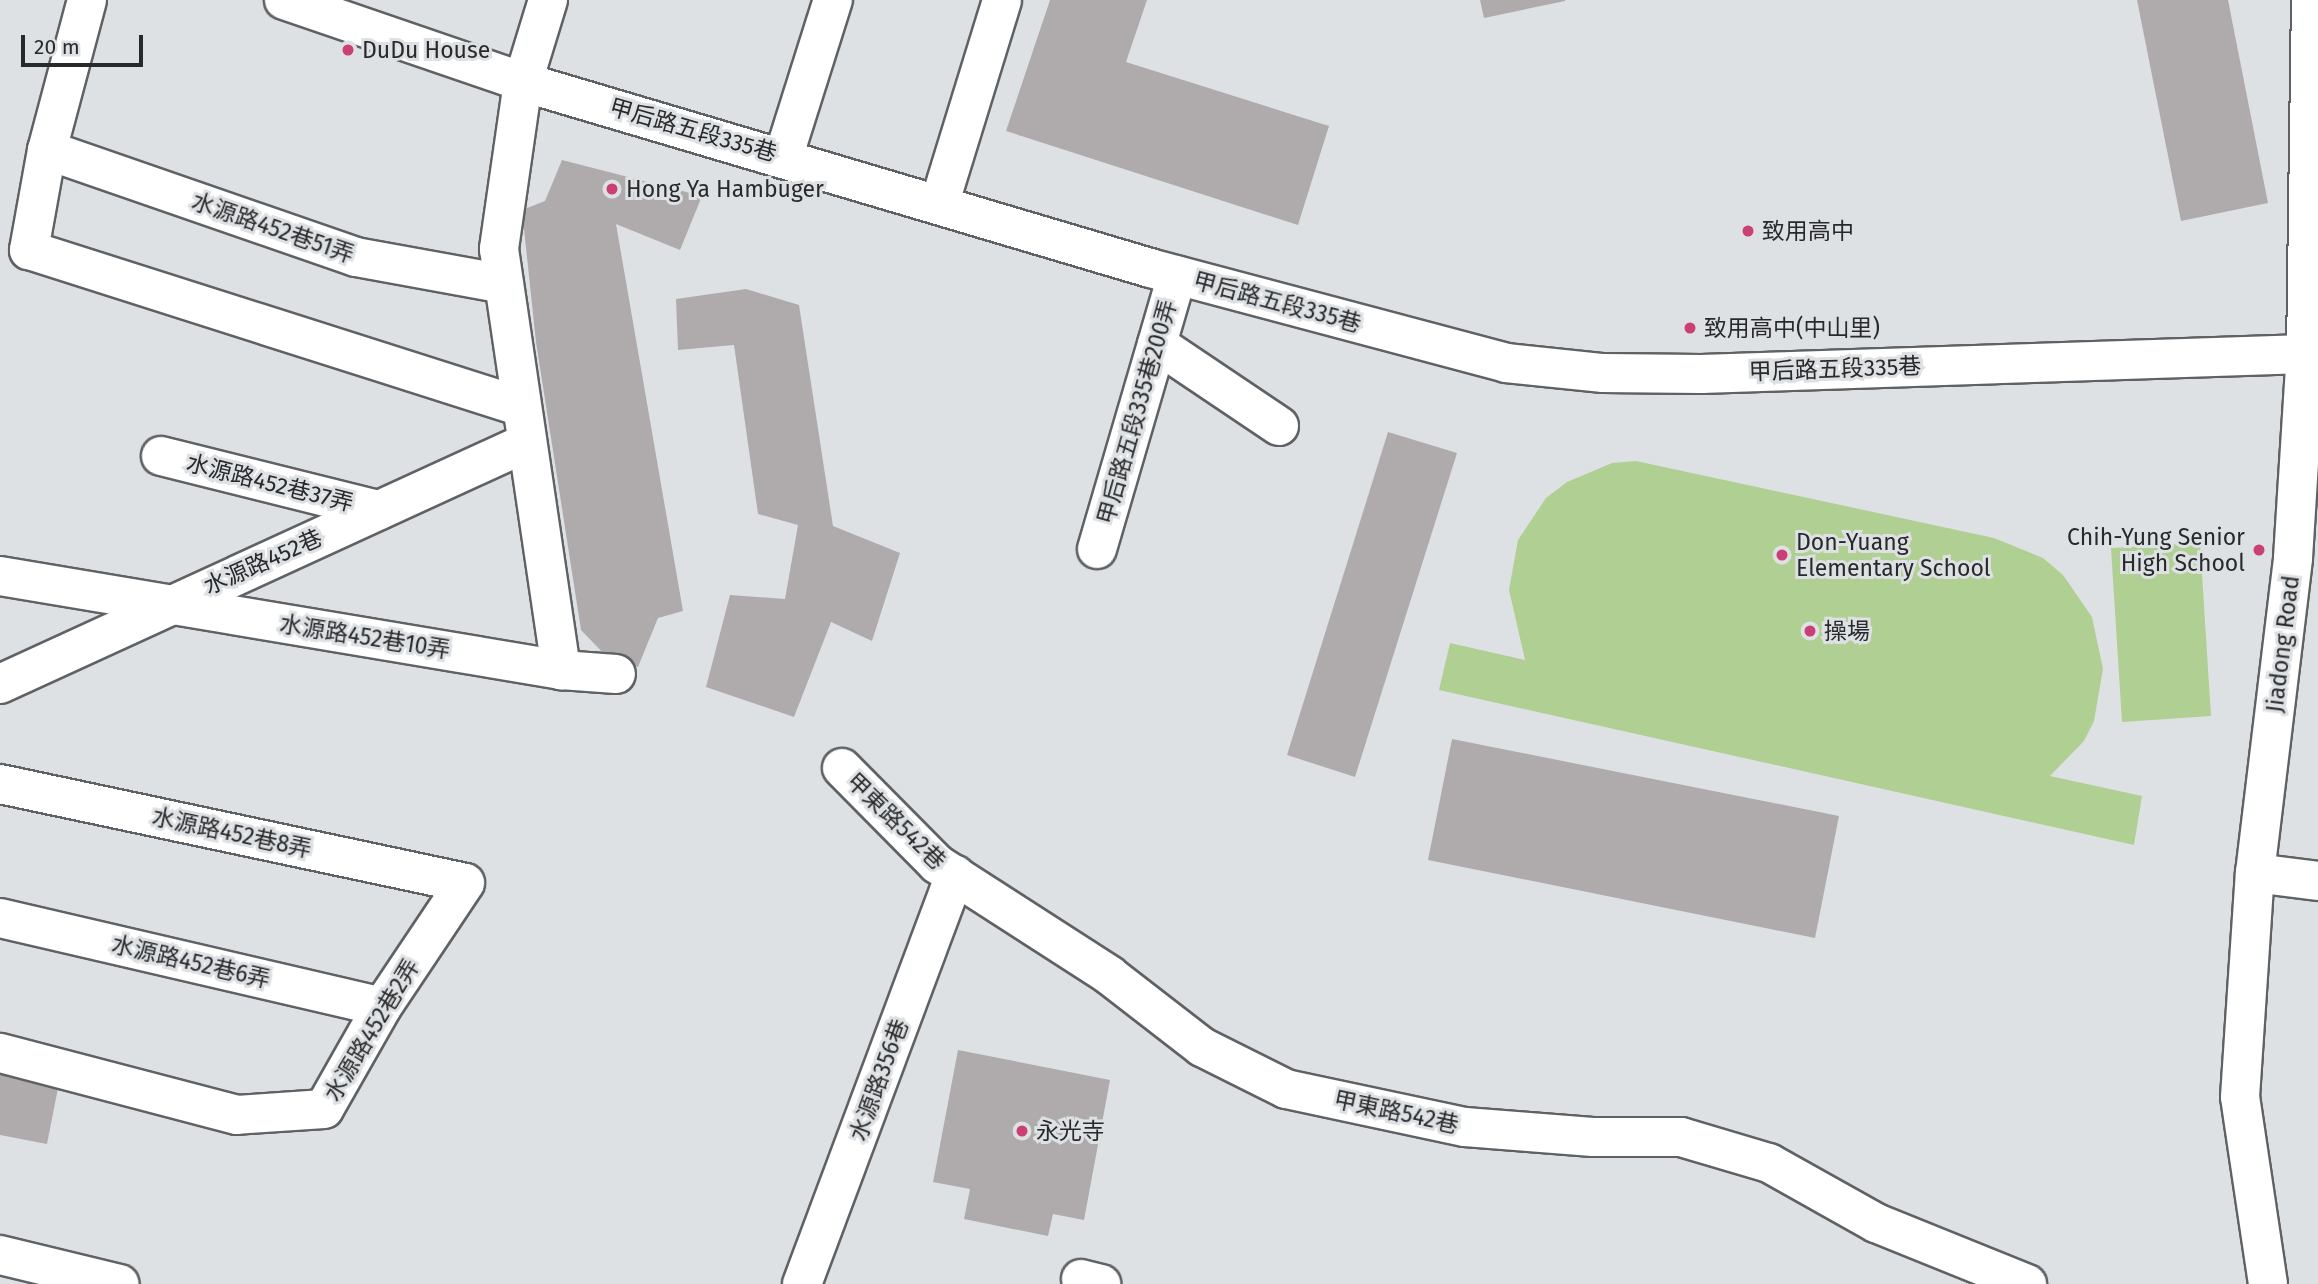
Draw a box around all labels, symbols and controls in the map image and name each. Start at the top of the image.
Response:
scale bar [24,21,147,65]
text: 20 m [34,34,80,60]
place label: DuDu House [362,36,490,64]
marker: DuDu House [340,42,356,58]
street label: 甲后路五段335巷 [606,93,780,167]
place label: Hong Ya Hambuger [626,175,824,203]
marker: Hong Ya Hambuger [604,181,620,197]
street label: 水源路452巷51弄 [188,187,358,269]
place label: 致用高中 [1762,217,1854,245]
marker: 致用高中 [1740,223,1756,239]
street label: 甲后路五段335巷 [1190,266,1364,338]
street label: 甲后路五段335巷200弄 [1092,296,1182,528]
place label: 致用高中(中山里) [1704,314,1880,342]
marker: 致用高中(中山里) [1682,320,1698,336]
street label: 甲后路五段335巷 [1748,352,1922,386]
street label: 水源路452巷37弄 [184,449,356,517]
place label: Chih-Yung Senior High School [2067,523,2245,577]
street label: 水源路452巷 [200,524,326,600]
place label: Don-Yuang Elementary School [1796,528,1991,582]
marker: Chih-Yung Senior High School [2251,542,2267,558]
marker: Don-Yuang Elementary School [1774,547,1790,563]
street label: Jiadong Road [2261,574,2305,714]
street label: 水源路452巷10弄 [278,610,452,664]
place label: 操場 [1824,617,1870,645]
marker: 操場 [1802,623,1818,639]
street label: 甲東路542巷 [841,767,951,875]
street label: 水源路452巷8弄 [150,803,314,863]
street label: 水源路452巷6弄 [109,930,273,994]
street label: 水源路452巷2弄 [319,954,425,1106]
street label: 水源路356巷 [844,1015,914,1145]
street label: 甲東路542巷 [1331,1085,1461,1139]
place label: 永光寺 [1036,1117,1105,1145]
marker: 永光寺 [1014,1123,1030,1139]

